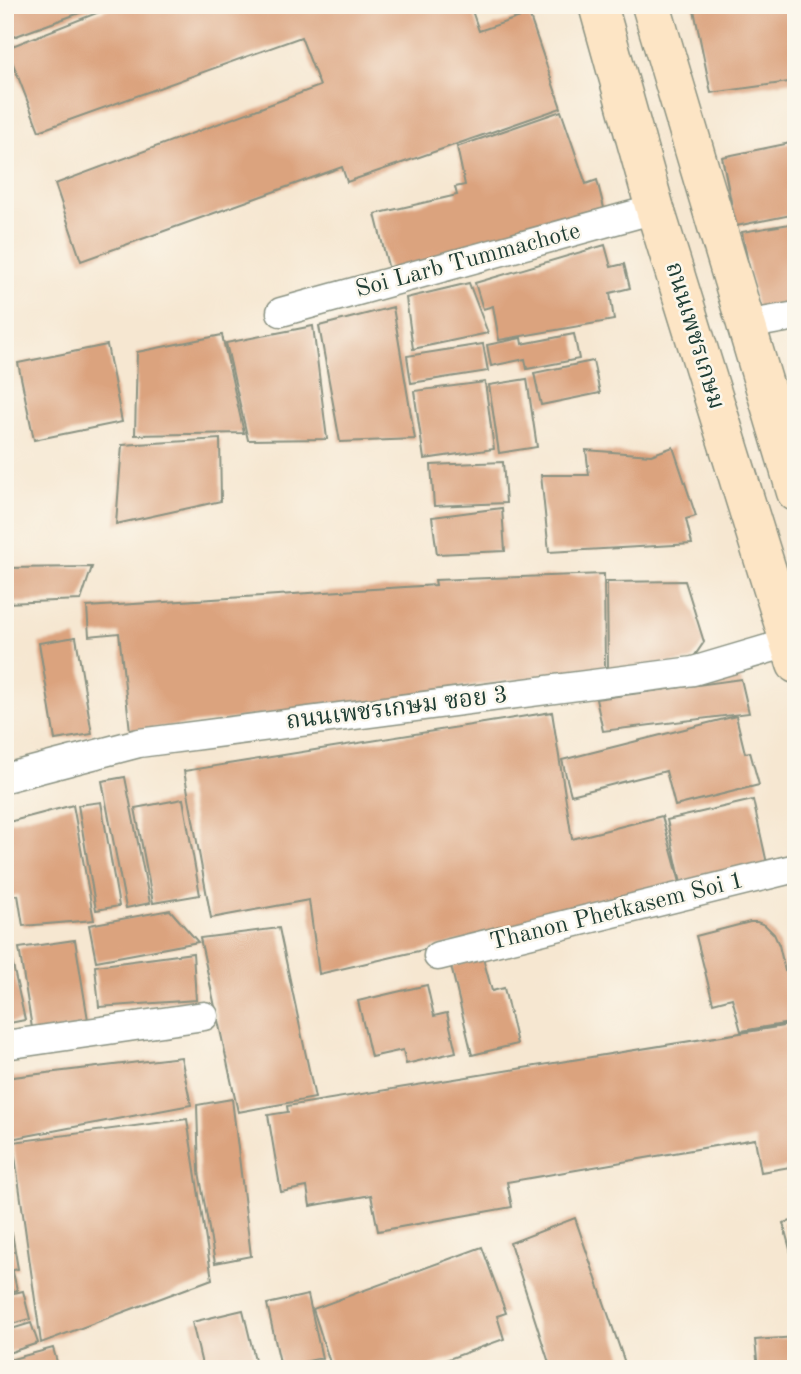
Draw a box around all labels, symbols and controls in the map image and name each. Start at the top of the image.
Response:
street label: Soi Larb Tummachote [353,219,583,303]
street label: ถนนเพชรเกษม [660,259,728,413]
street label: ถนนเพชรเกษม ซอย 3 [285,684,509,734]
street label: Thanon Phetkasem Soi 1 [488,869,746,955]

